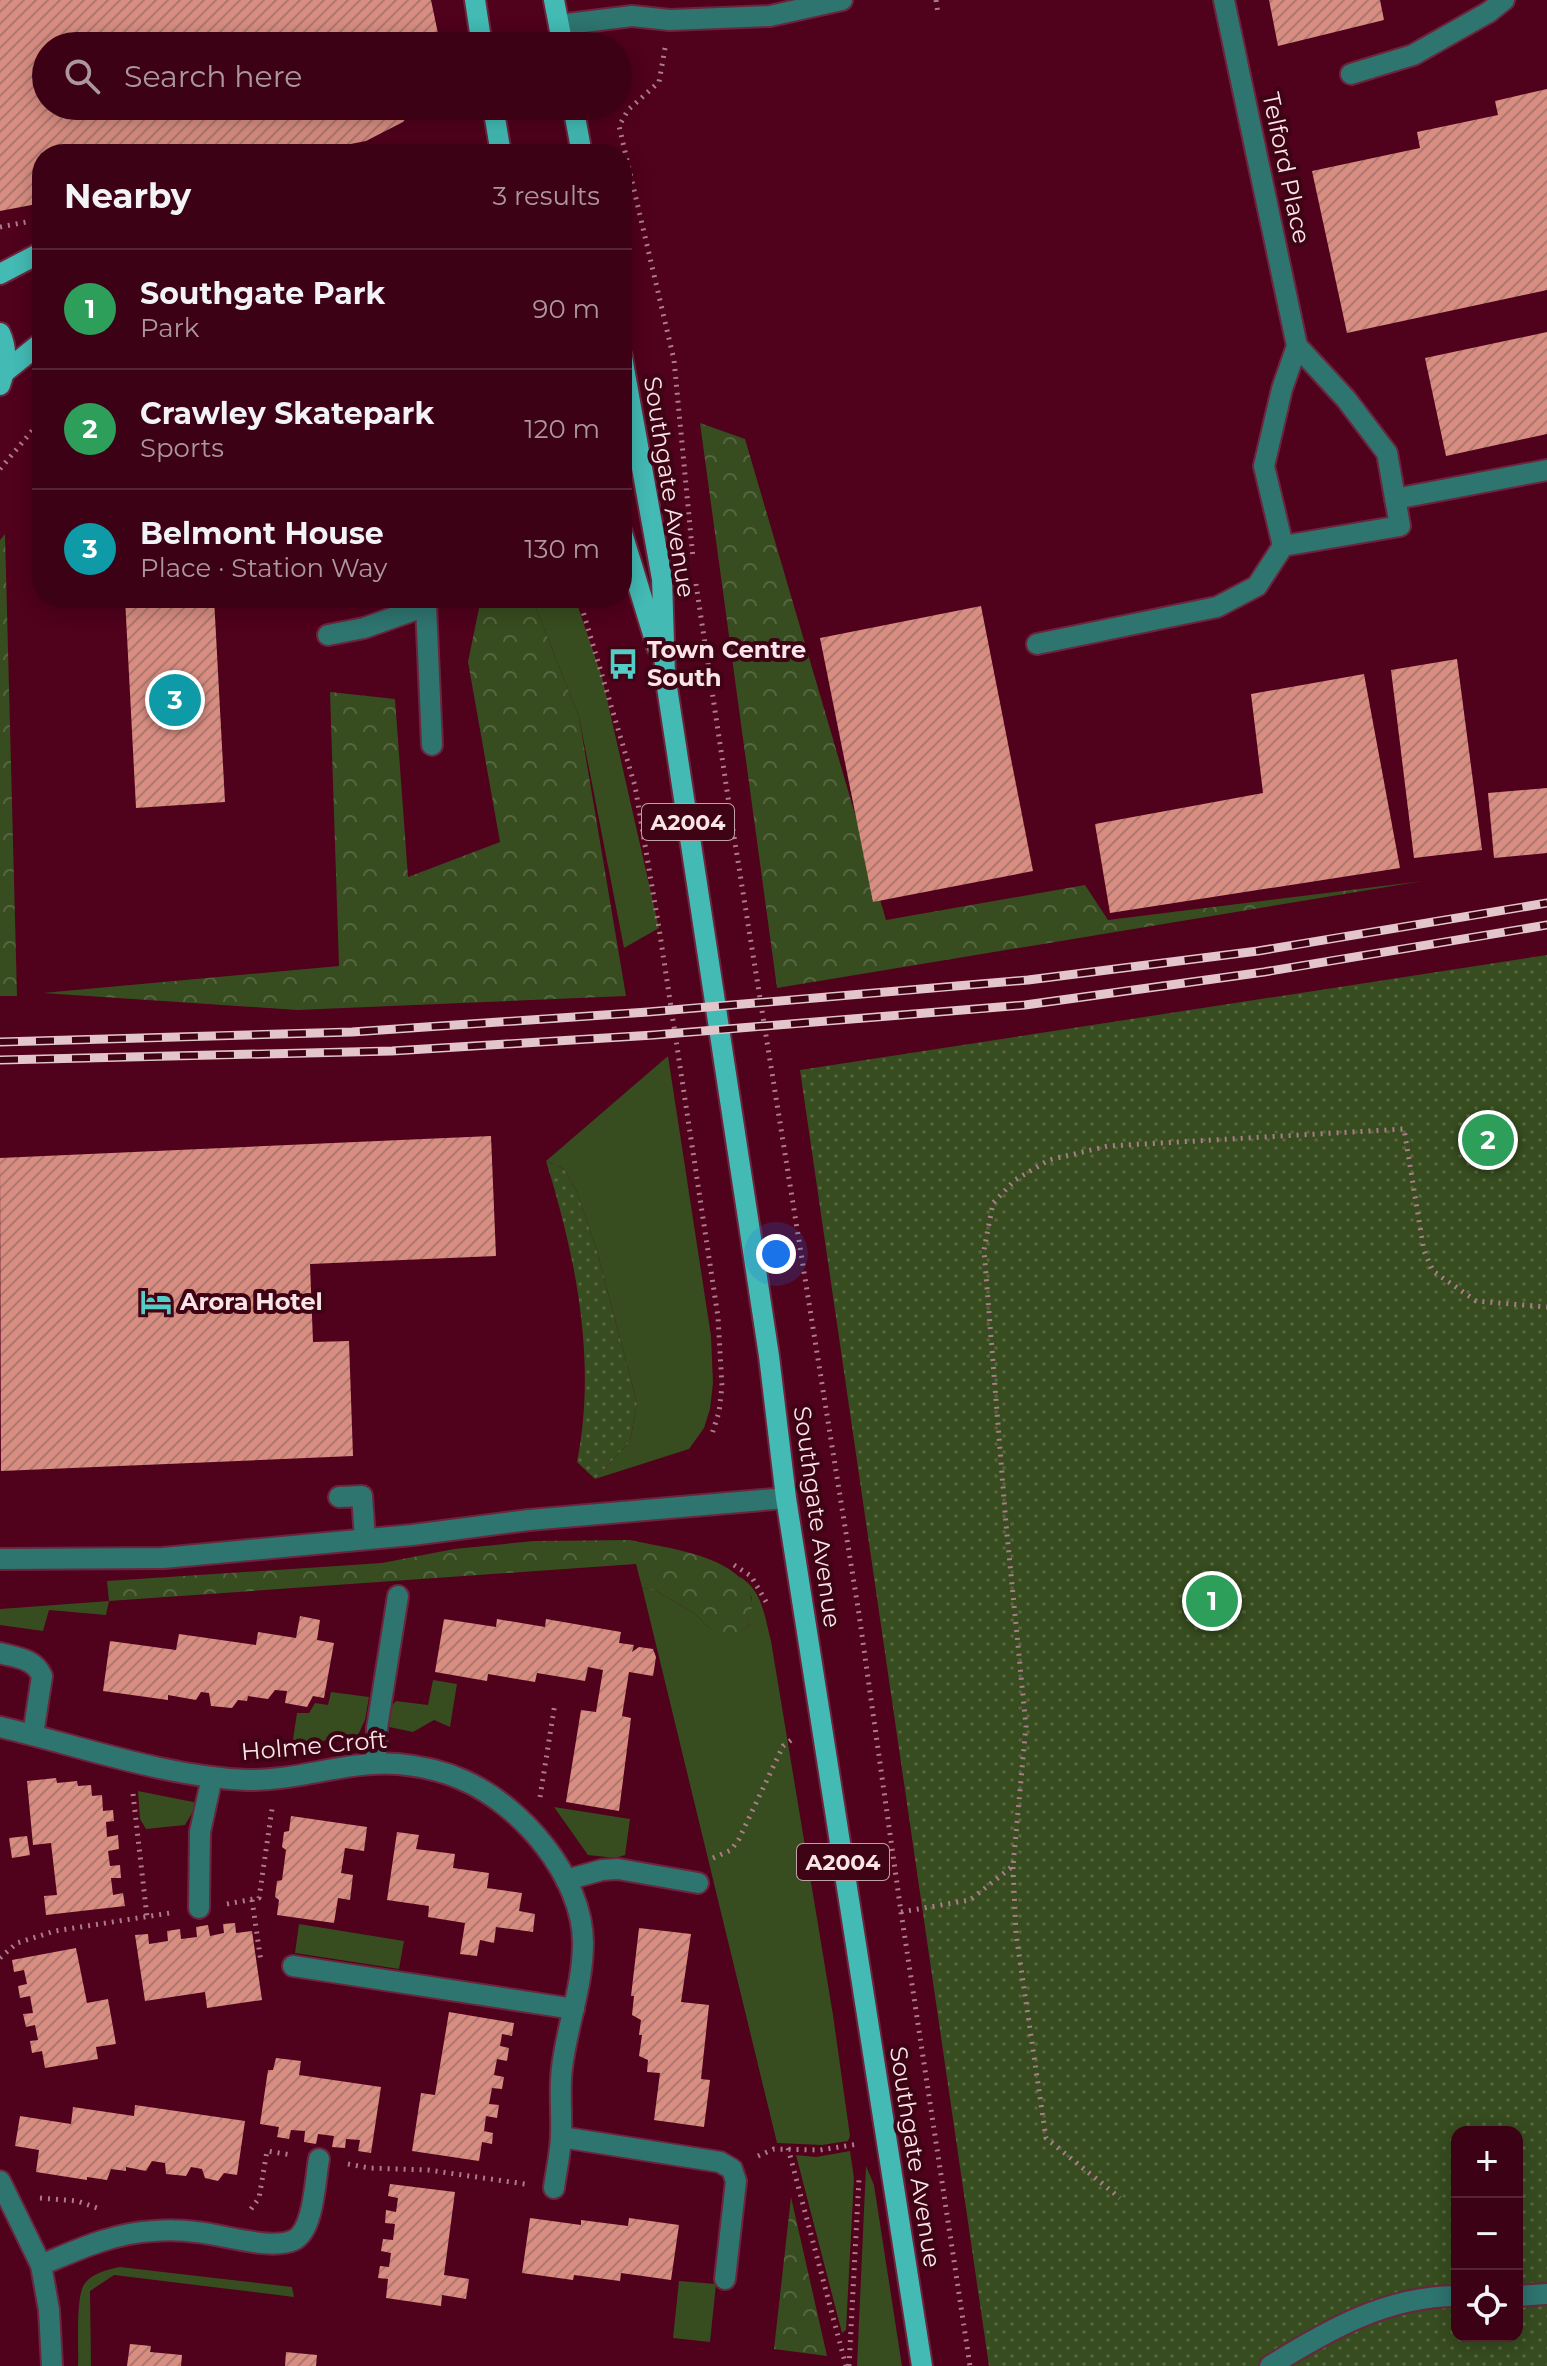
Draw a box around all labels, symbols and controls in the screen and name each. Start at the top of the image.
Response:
search box [32,32,632,120]
icon: search [60,54,104,98]
text: Search here [124,58,302,95]
street label: Telford Place [1256,90,1317,246]
text: Nearby [64,175,191,217]
text: 3 results [493,180,600,212]
text: Southgate Park [140,275,385,312]
text: 1 [85,293,95,325]
text: 90 m [533,293,600,325]
text: Park [140,312,199,344]
street label: Southgate Avenue [638,374,701,599]
text: Crawley Skatepark [140,395,434,432]
text: 2 [82,413,98,445]
text: 120 m [524,413,600,445]
text: Sports [140,432,224,464]
text: Belmont House [140,515,384,552]
text: 3 [82,533,98,565]
text: 130 m [524,533,600,565]
text: Place · Station Way [140,552,387,584]
place label: Town Centre South [647,635,806,692]
bus stop icon: Town Centre South [606,647,640,681]
pin: 3 [149,670,201,730]
road number: A2004 [642,804,734,840]
pin: 2 [1462,1110,1514,1170]
your location [756,1234,796,1274]
hotel icon: Arora Hotel [139,1285,173,1319]
place label: Arora Hotel [179,1287,323,1316]
street label: Southgate Avenue [788,1404,847,1629]
pin: 1 [1186,1571,1238,1631]
street label: Holme Croft [240,1725,388,1766]
road number: A2004 [797,1844,889,1880]
street label: Southgate Avenue [884,2044,947,2269]
map controls [1451,2126,1523,2342]
button: + [1451,2126,1523,2198]
button: − [1451,2198,1523,2270]
button: locate [1451,2270,1523,2342]

